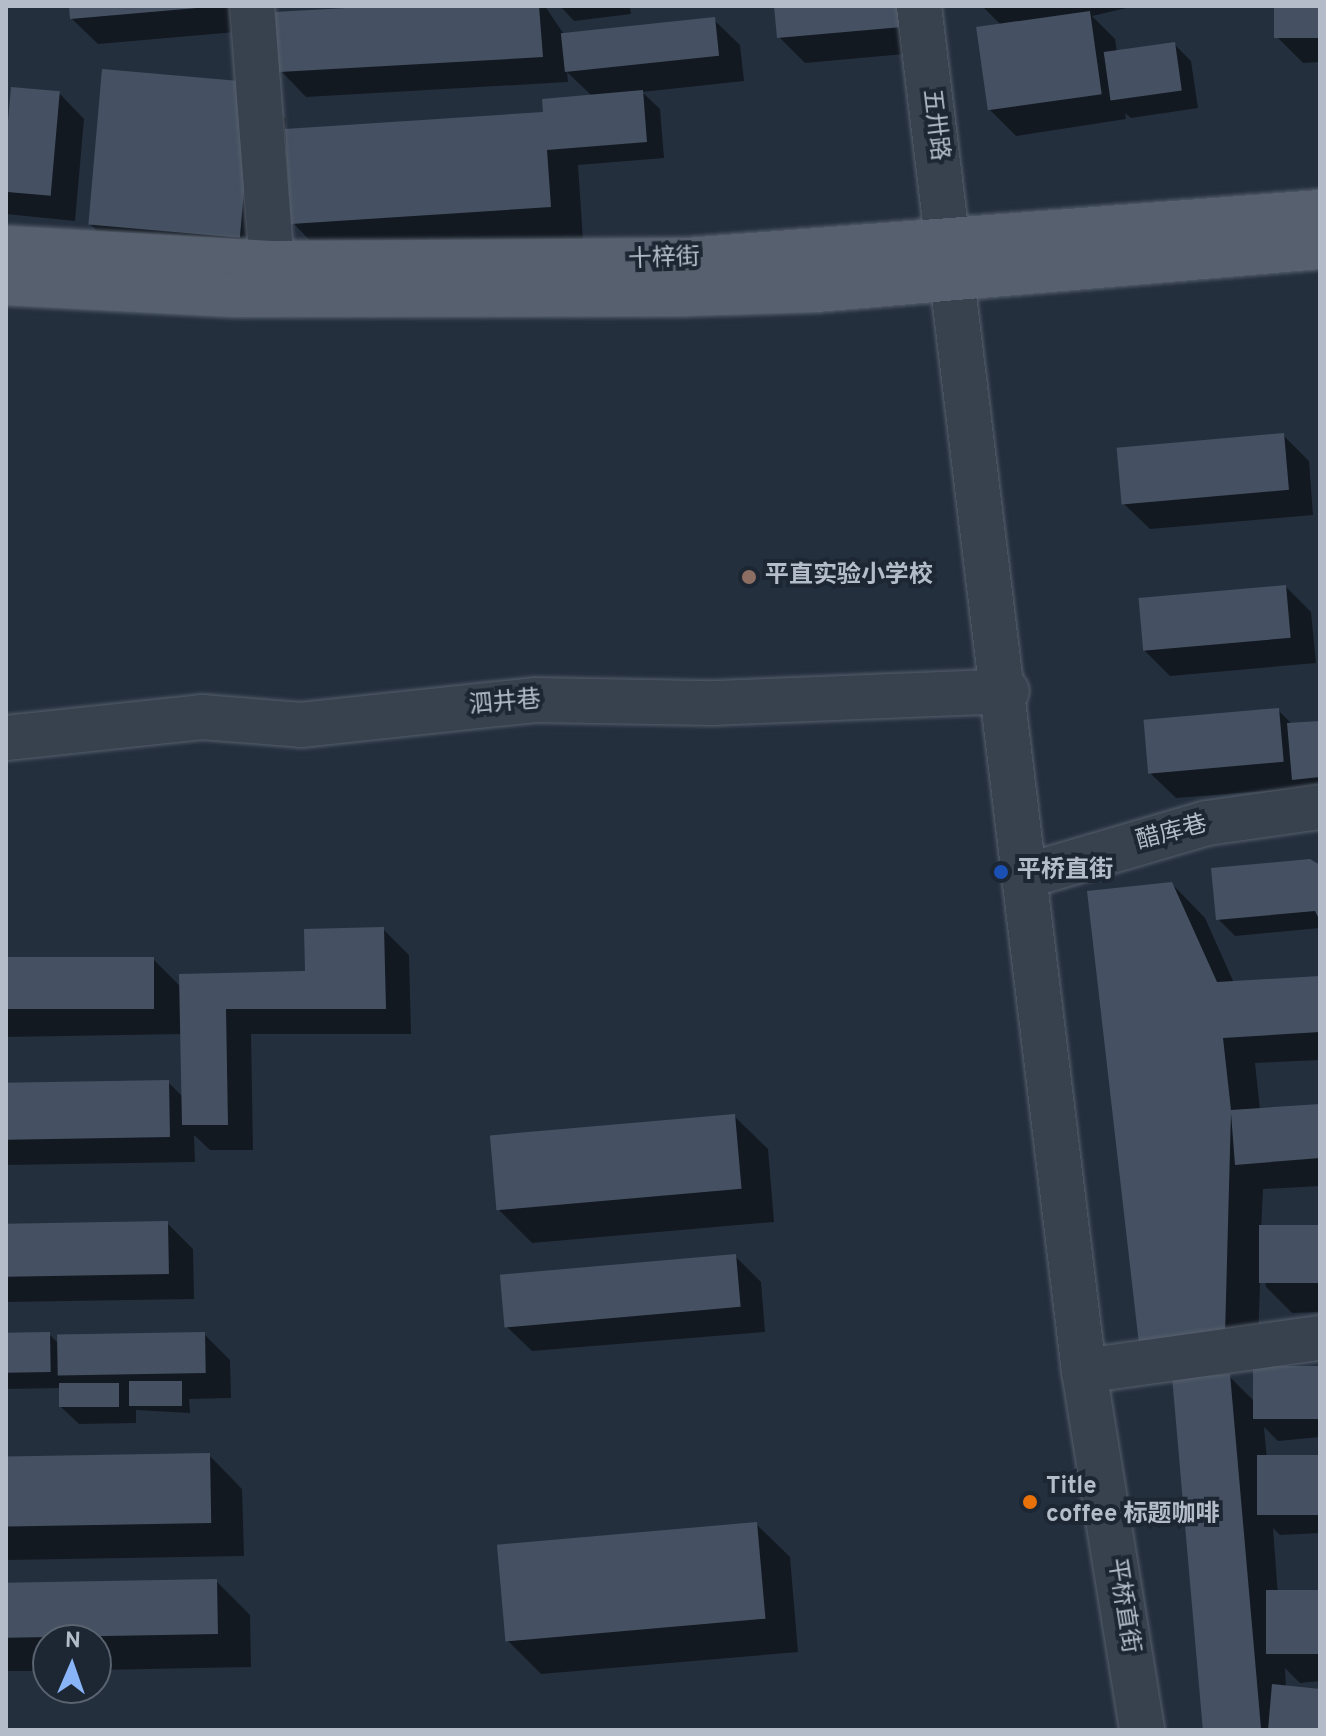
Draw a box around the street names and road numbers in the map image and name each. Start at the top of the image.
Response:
street label: 五卅路 [915,88,953,162]
street label: 十梓街 [628,244,700,276]
street label: 泗井巷 [468,687,542,721]
street label: 醋库巷 [1133,811,1211,857]
street label: 平桥直街 [1100,1556,1144,1656]

